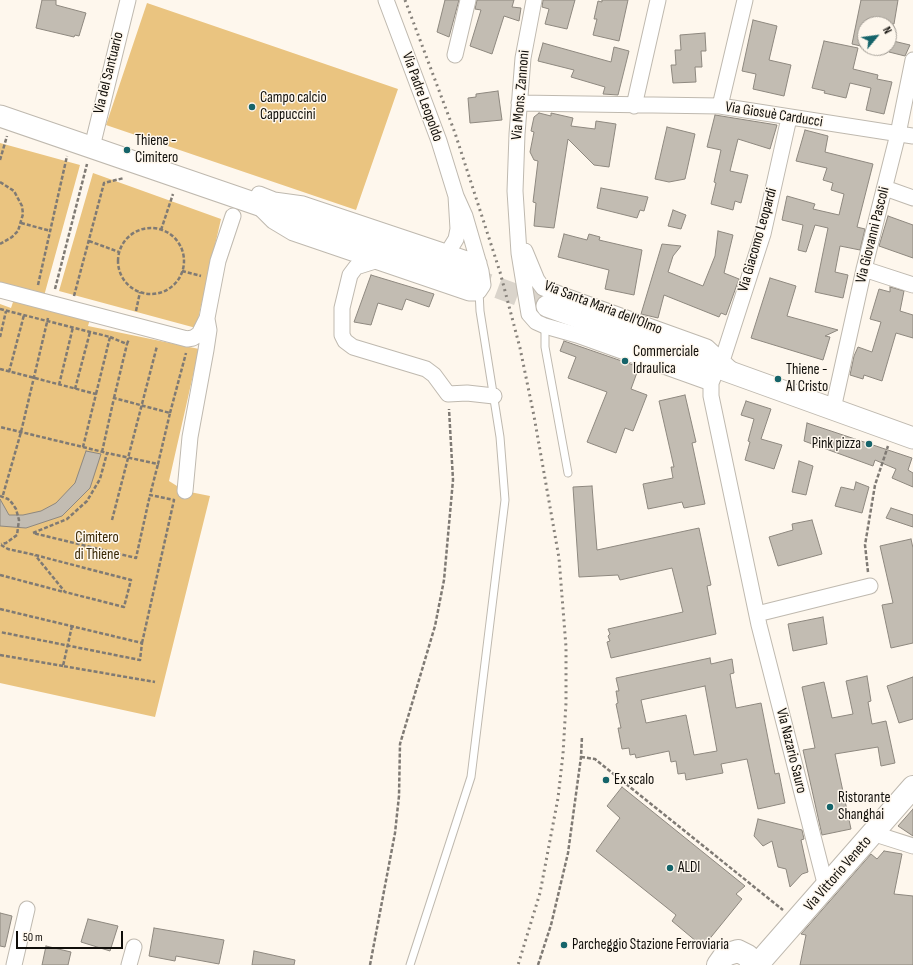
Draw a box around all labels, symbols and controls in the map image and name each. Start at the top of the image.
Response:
north arrow [857,16,897,56]
text: N [880,25,894,36]
street label: Via del Santuario [90,30,128,116]
street label: Via Mons. Zannoni [508,49,534,141]
street label: Via Padre Leopoldo [398,50,446,144]
place label: Campo calcio Cappuccini [260,89,327,124]
street label: Via Giosuè Carducci [724,98,824,132]
marker: Campo calcio Cappuccini [247,102,257,112]
place label: Thiene - Cimitero [135,132,178,167]
marker: Thiene - Cimitero [122,145,132,155]
street label: Via Giovanni Pascoli [852,185,894,285]
street label: Via Giacomo Leopardi [735,186,781,294]
street label: Via Santa Maria dell'Olmo [541,277,665,339]
place label: Commerciale Idraulica [633,343,699,378]
marker: Commerciale Idraulica [620,356,630,366]
place label: Thiene - Al Cristo [786,361,828,396]
marker: Thiene - Al Cristo [773,374,783,384]
place label: Pink pizza [812,435,861,453]
marker: Pink pizza [864,439,874,449]
park label: Cimitero di Thiene [74,529,120,564]
street label: Via Nazario Sauro [772,707,810,795]
place label: Ex scalo [614,771,654,789]
marker: Ex scalo [601,775,611,785]
place label: Ristorante Shanghai [838,789,891,824]
marker: Ristorante Shanghai [825,802,835,812]
street label: Via Vittorio Veneto [801,833,875,915]
place label: ALDI [678,859,700,877]
marker: ALDI [665,863,675,873]
scale bar [18,923,125,949]
text: 50 m [23,930,43,945]
place label: Parcheggio Stazione Ferroviaria [572,936,729,954]
marker: Parcheggio Stazione Ferroviaria [559,940,569,950]

